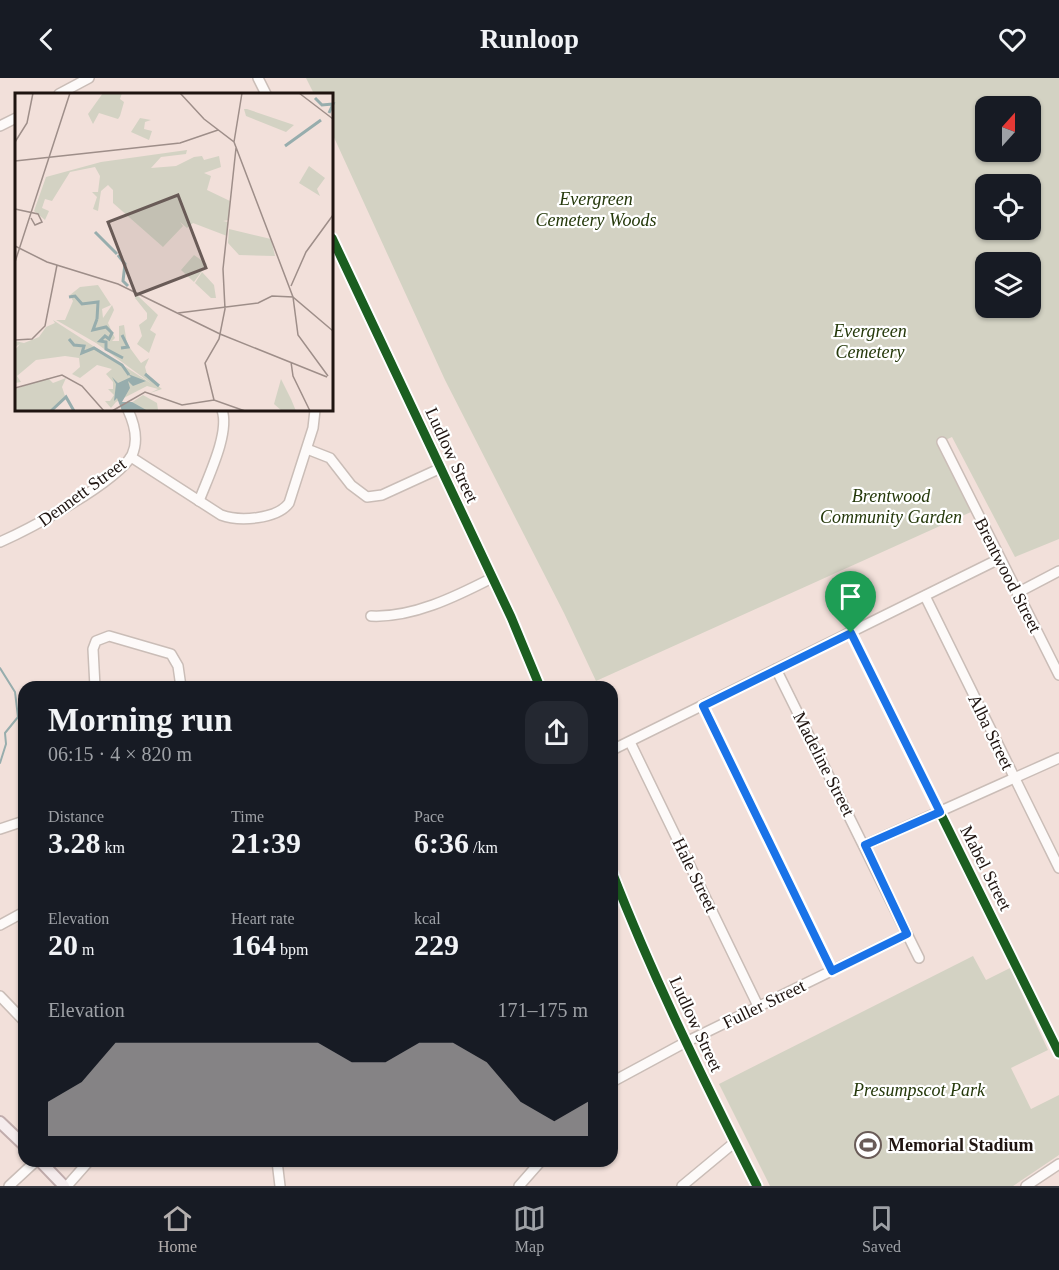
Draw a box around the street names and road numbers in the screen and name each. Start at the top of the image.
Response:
street label: Ludlow Street [421,404,483,506]
street label: Dennett Street [34,454,130,530]
street label: Brentwood Street [970,514,1046,636]
street label: Alba Street [964,691,1018,773]
street label: Madeline Street [789,708,859,820]
street label: Mabel Street [956,822,1016,914]
street label: Hale Street [668,834,722,916]
street label: Ludlow Street [665,973,727,1075]
street label: Fuller Street [719,975,809,1033]

